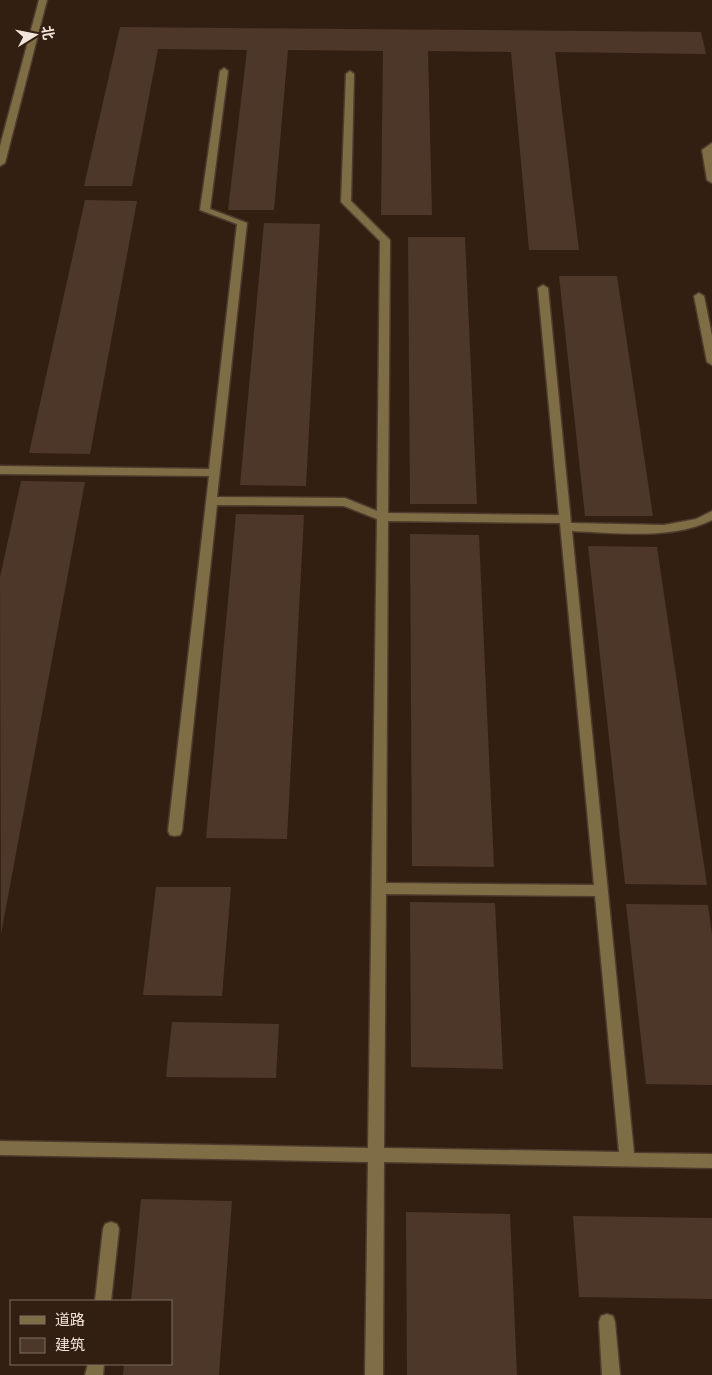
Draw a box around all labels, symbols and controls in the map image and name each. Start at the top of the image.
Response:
north arrow [10,10,60,60]
text: 北 [38,24,58,41]
legend [10,1300,172,1365]
text: 道路 [55,1310,85,1329]
text: 建筑 [55,1335,85,1354]

